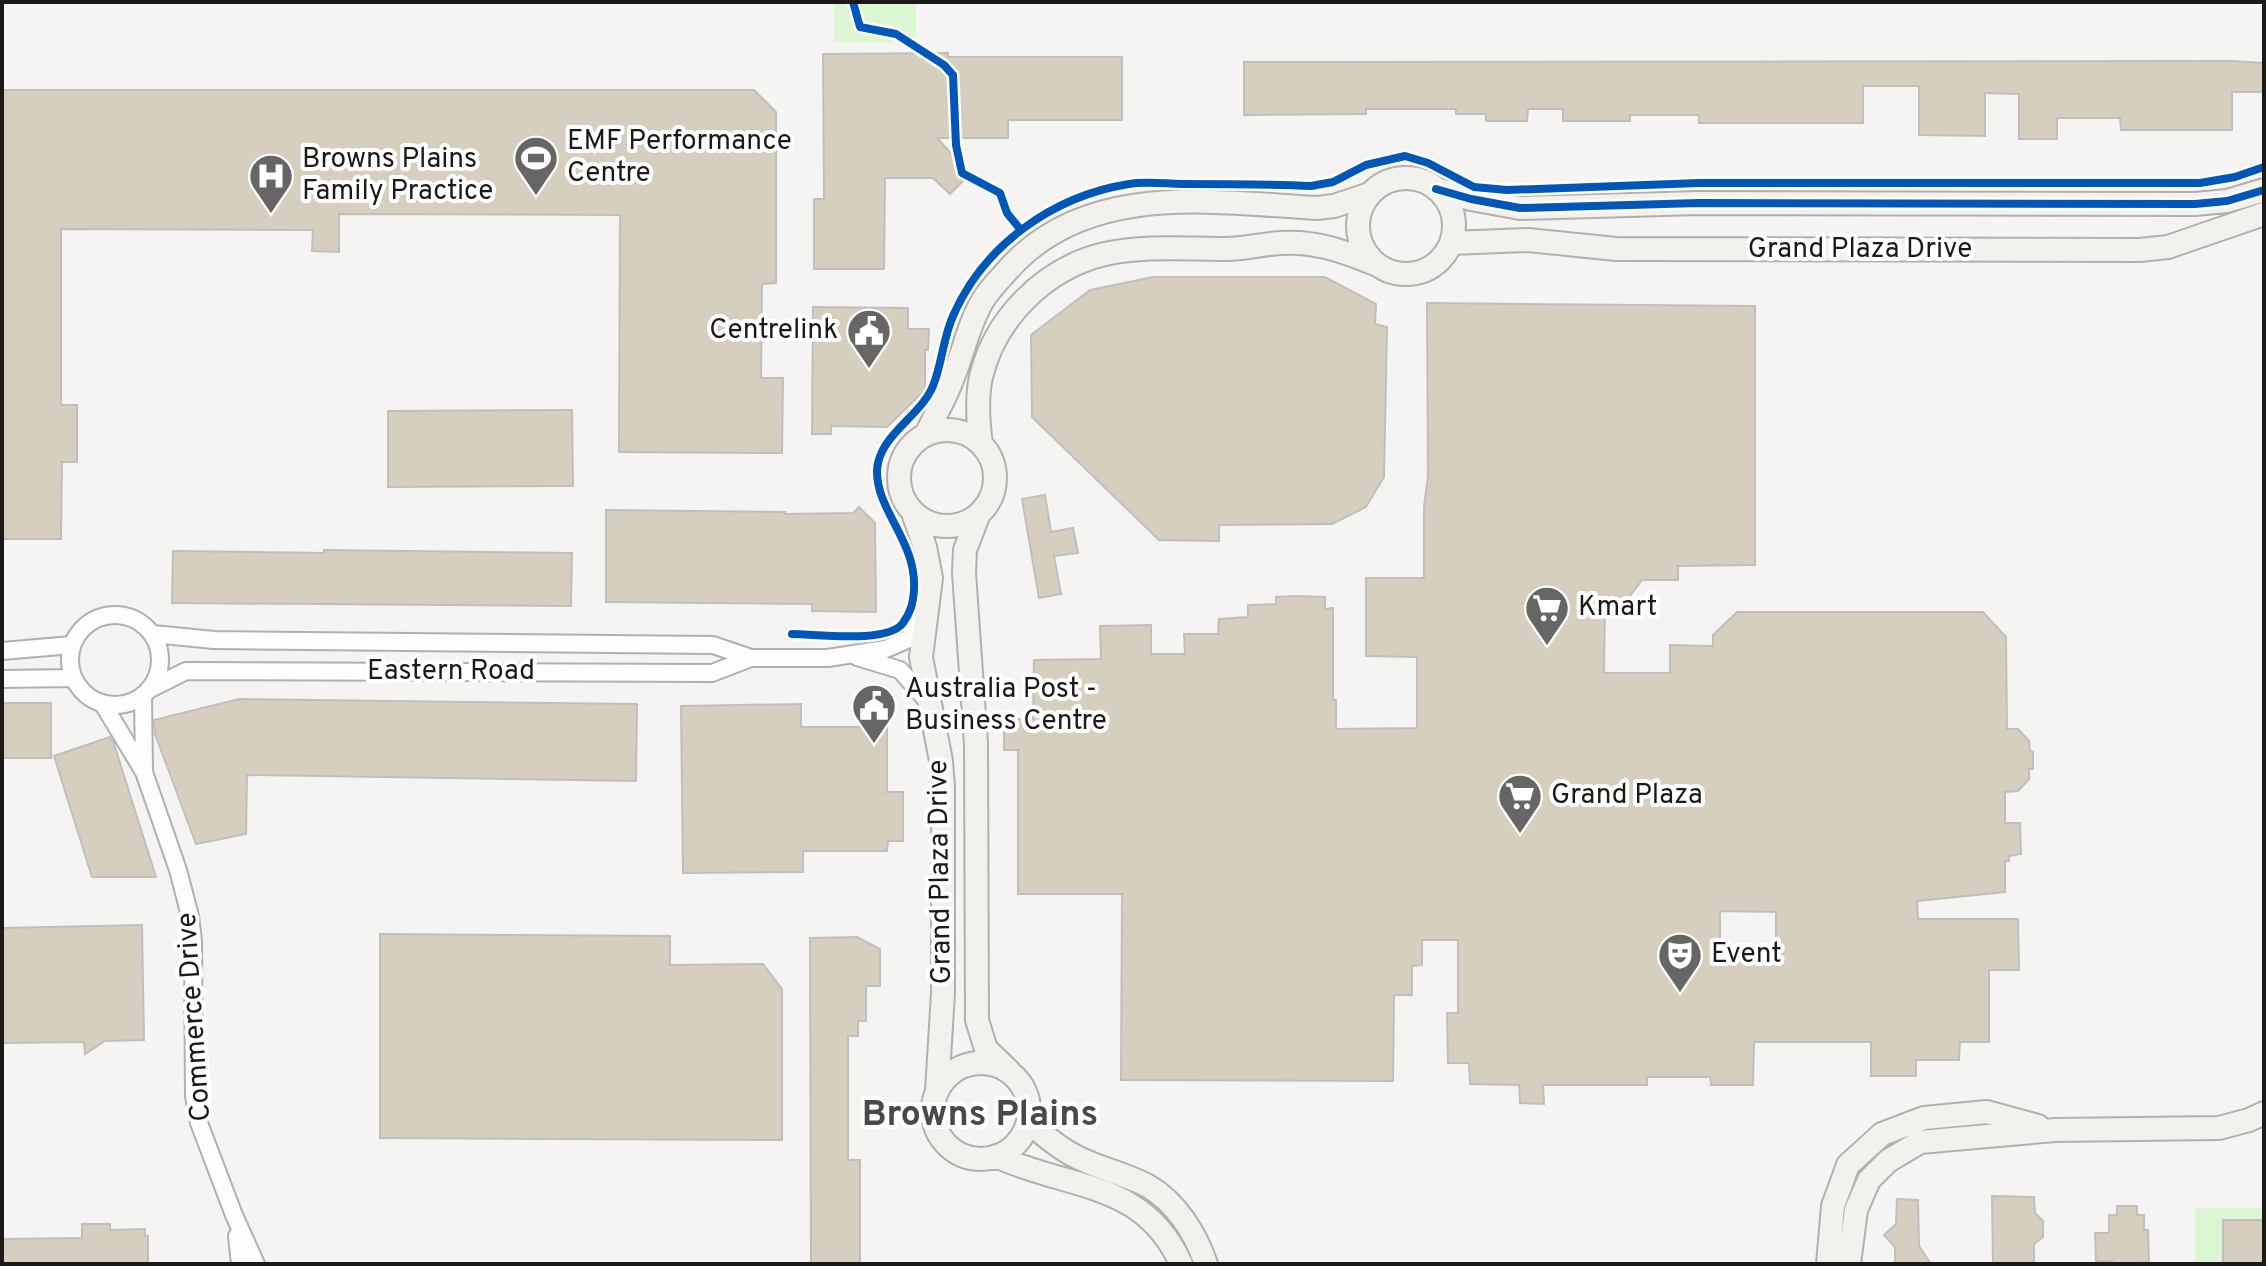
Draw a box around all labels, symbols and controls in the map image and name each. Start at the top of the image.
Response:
place label: EMF Performance Centre [567,124,792,192]
sports icon: EMF Performance Centre [512,134,560,197]
place label: Browns Plains Family Practice [302,142,493,210]
hospital icon: Browns Plains Family Practice [247,152,295,215]
street label: Grand Plaza Drive [1748,232,1972,268]
public building icon: Centrelink [845,307,893,370]
place label: Centrelink [709,313,838,349]
supermarket icon: Kmart [1523,584,1571,647]
place label: Kmart [1578,590,1657,626]
street label: Eastern Road [367,654,535,690]
place label: Australia Post - Business Centre [905,672,1107,740]
public building icon: Australia Post - Business Centre [850,682,898,745]
street label: Grand Plaza Drive [921,759,961,985]
supermarket icon: Grand Plaza [1496,772,1544,835]
place label: Grand Plaza [1551,778,1703,814]
street label: Commerce Drive [170,911,220,1123]
theatre icon: Event [1656,931,1704,994]
place label: Event [1711,937,1782,973]
district label: Browns Plains [862,1093,1098,1139]

